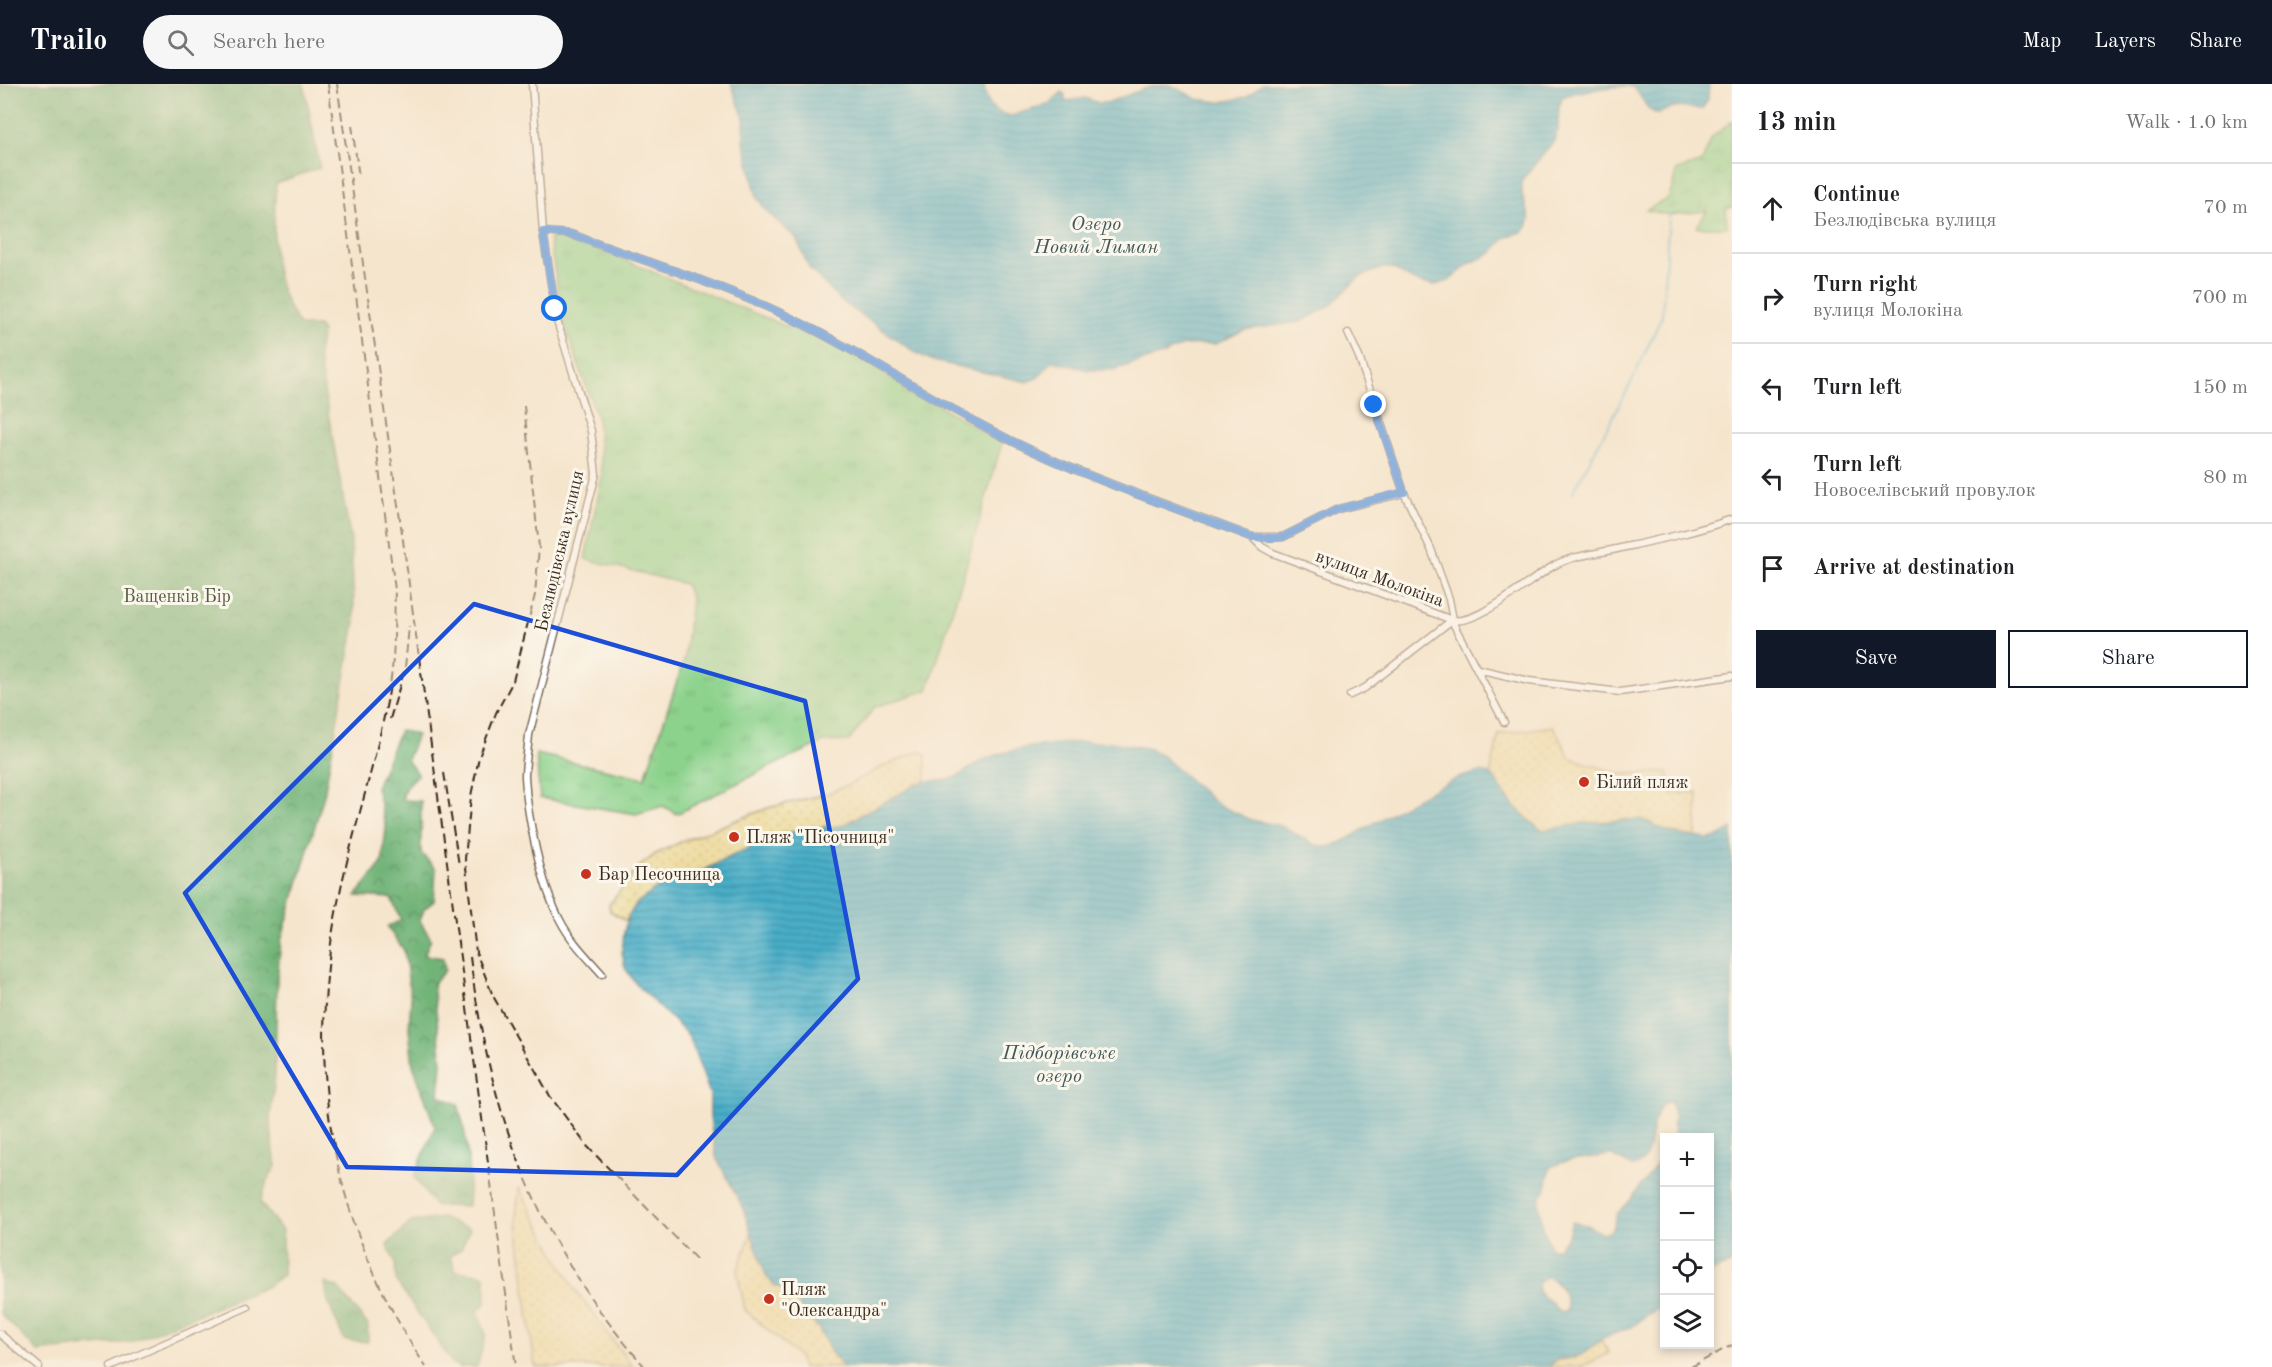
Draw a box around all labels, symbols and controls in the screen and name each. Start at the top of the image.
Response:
search box [143,15,563,69]
icon: search [164,26,197,59]
text: Trailo [30,28,107,56]
text: Search here [212,31,325,53]
text: Map [2022,31,2061,52]
text: Layers [2094,31,2156,52]
text: Share [2189,31,2242,52]
text: 13 min [1756,110,1836,136]
text: Walk · 1.0 km [2125,113,2248,133]
text: Continue [1813,184,1900,206]
icon: ahead [1756,192,1789,225]
text: 70 m [2203,198,2248,218]
text: Безлюдівська вулиця [1813,211,1996,231]
water label: Озеро Новий Лиман [1033,215,1158,258]
text: Turn right [1813,274,1917,296]
icon: right [1756,282,1789,315]
text: 700 m [2192,288,2248,308]
route start [541,295,567,321]
text: вулиця Молокіна [1813,301,1963,321]
icon: left [1756,372,1789,405]
text: Turn left [1813,377,1902,399]
text: 150 m [2192,378,2248,398]
route end [1360,391,1386,417]
text: Turn left [1813,454,1902,476]
icon: left [1756,462,1789,495]
text: 80 m [2203,468,2248,488]
street label: Безлюдівська вулиця [533,469,587,634]
text: Новоселівський провулок [1813,481,2036,501]
street label: вулиця Молокіна [1313,547,1446,610]
icon: arrive [1756,552,1789,585]
text: Arrive at destination [1813,557,2015,579]
park label: Ващенків Бір [123,588,231,606]
button: Save [1756,630,1996,688]
button: Share [2008,630,2248,688]
place label: Білий пляж [1596,774,1688,792]
marker: Білий пляж [1577,775,1591,789]
place label: Пляж "Пісочниця" [746,829,894,847]
marker: Пляж "Пісочниця" [727,830,741,844]
place label: Бар Песочница [598,866,721,884]
marker: Бар Песочница [579,867,593,881]
water label: Підборівське озеро [1001,1044,1116,1087]
map controls [1660,1133,1714,1349]
button: + [1660,1133,1714,1187]
button: − [1660,1187,1714,1241]
button: locate [1660,1241,1714,1295]
place label: Пляж "Олександра" [781,1281,887,1320]
marker: Пляж "Олександра" [762,1292,776,1306]
button: layers [1660,1295,1714,1349]

